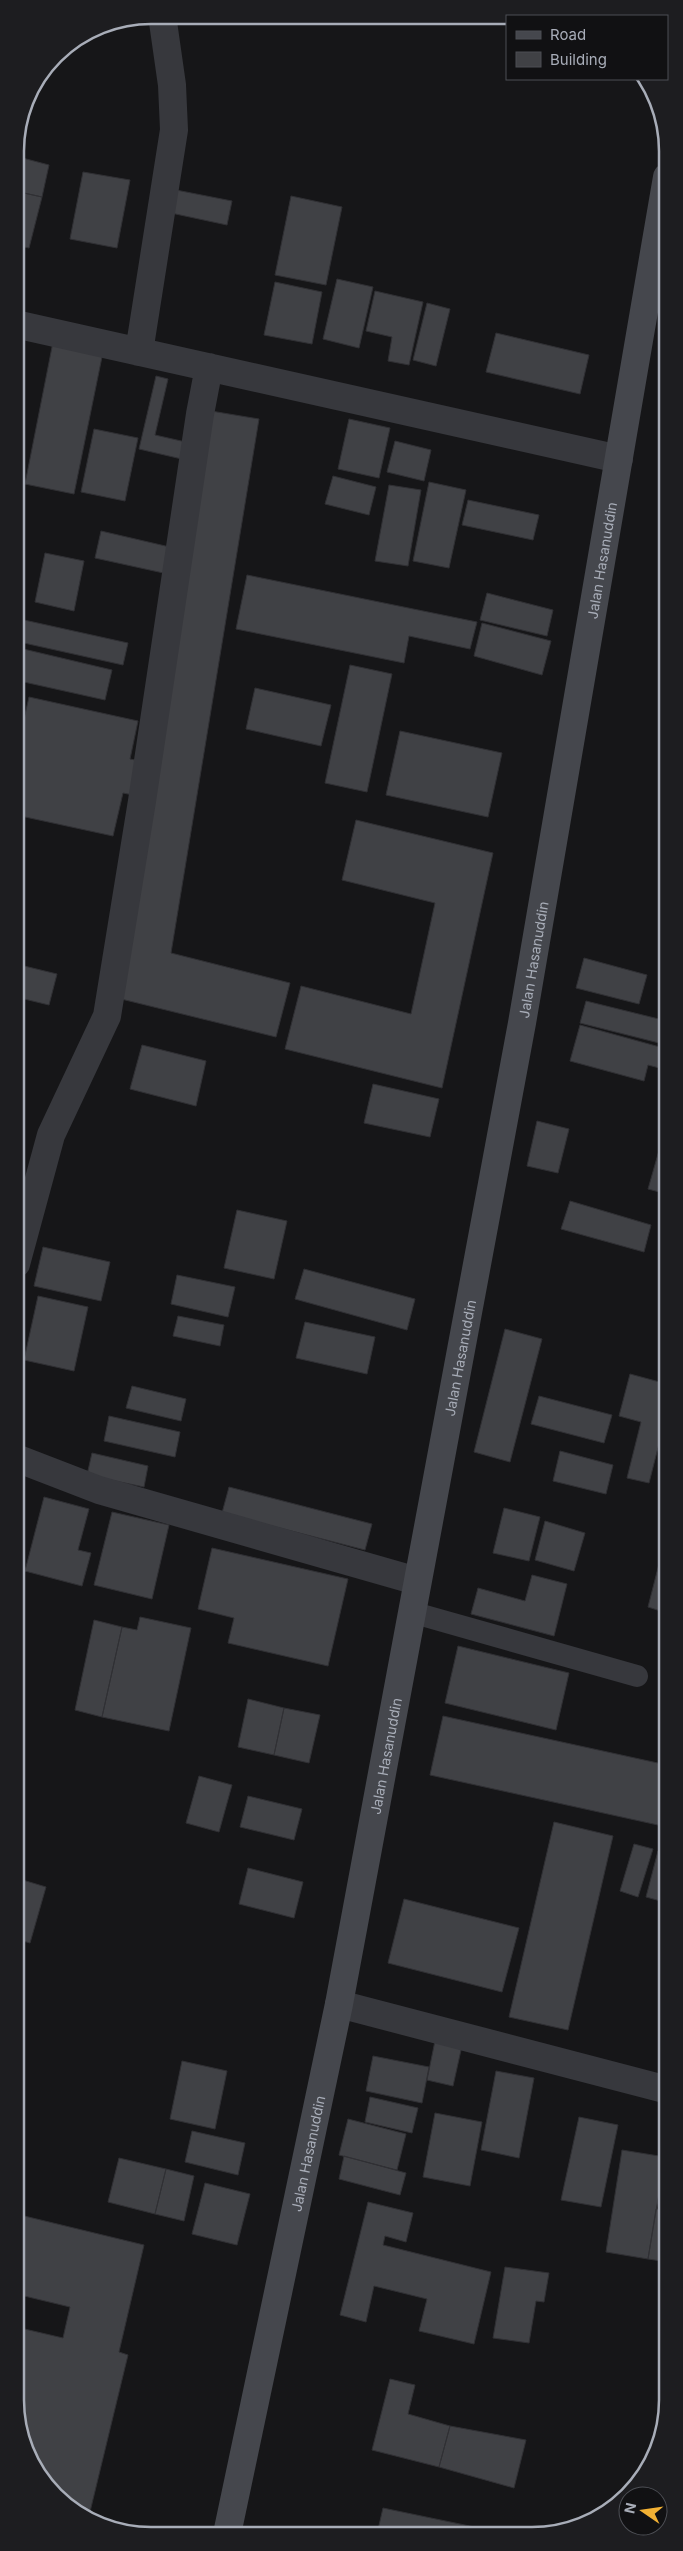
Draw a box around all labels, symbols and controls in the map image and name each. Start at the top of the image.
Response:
legend [506,15,668,80]
text: Road [550,25,586,44]
text: Building [550,50,607,69]
street label: Jalan Hasanuddin [583,501,620,620]
street label: Jalan Hasanuddin [515,900,551,1019]
street label: Jalan Hasanuddin [440,1298,479,1418]
street label: Jalan Hasanuddin [366,1696,404,1816]
street label: Jalan Hasanuddin [287,2094,328,2213]
north arrow [618,2486,668,2536]
text: N [620,2501,639,2515]

